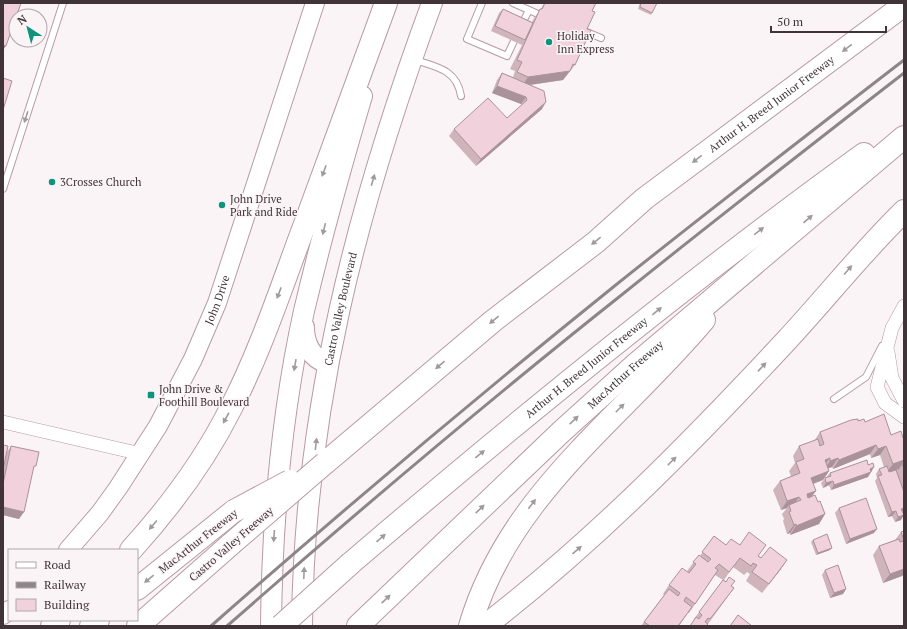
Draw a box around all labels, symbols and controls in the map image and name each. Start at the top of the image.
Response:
north arrow [8,8,48,48]
scale bar [771,8,886,34]
text: N [15,11,30,28]
text: 50 m [777,14,804,29]
place label: Holiday Inn Express [557,29,614,56]
marker: Holiday Inn Express [544,37,554,47]
one-way arrow [841,43,852,52]
street label: Arthur H. Breed Junior Freeway [706,52,837,155]
one-way arrow [23,112,29,124]
one-way arrow [692,154,703,163]
one-way arrow [321,165,327,177]
one-way arrow [370,174,376,186]
place label: 3Crosses Church [60,175,142,189]
marker: 3Crosses Church [47,177,57,187]
place label: John Drive Park and Ride [230,192,298,219]
marker: John Drive Park and Ride [217,200,227,210]
one-way arrow [804,215,813,224]
one-way arrow [321,223,327,235]
one-way arrow [754,226,765,235]
one-way arrow [591,236,602,245]
street label: Castro Valley Boulevard [321,251,360,367]
one-way arrow [844,264,853,275]
street label: John Drive [202,273,233,327]
one-way arrow [275,287,281,299]
one-way arrow [652,306,663,315]
street label: Arthur H. Breed Junior Freeway [522,314,651,421]
one-way arrow [489,316,499,325]
street label: MacArthur Freeway [585,337,666,412]
one-way arrow [291,359,297,371]
one-way arrow [435,361,446,370]
one-way arrow [757,362,767,372]
place label: John Drive & Foothill Boulevard [159,382,249,409]
marker: John Drive & Foothill Boulevard [146,390,156,400]
one-way arrow [615,403,625,413]
one-way arrow [223,412,229,424]
one-way arrow [569,415,579,424]
one-way arrow [313,438,319,450]
one-way arrow [474,450,485,459]
one-way arrow [667,456,677,466]
one-way arrow [528,499,537,510]
street label: Castro Valley Freeway [186,503,276,584]
one-way arrow [475,504,485,514]
street label: MacArthur Freeway [156,506,241,576]
one-way arrow [149,520,158,531]
one-way arrow [271,530,278,542]
one-way arrow [376,534,385,543]
one-way arrow [573,546,582,555]
legend [8,549,138,621]
text: Road [44,557,71,572]
one-way arrow [301,566,307,579]
one-way arrow [144,575,154,583]
text: Railway [44,577,87,592]
one-way arrow [381,594,391,604]
text: Building [44,597,90,612]

